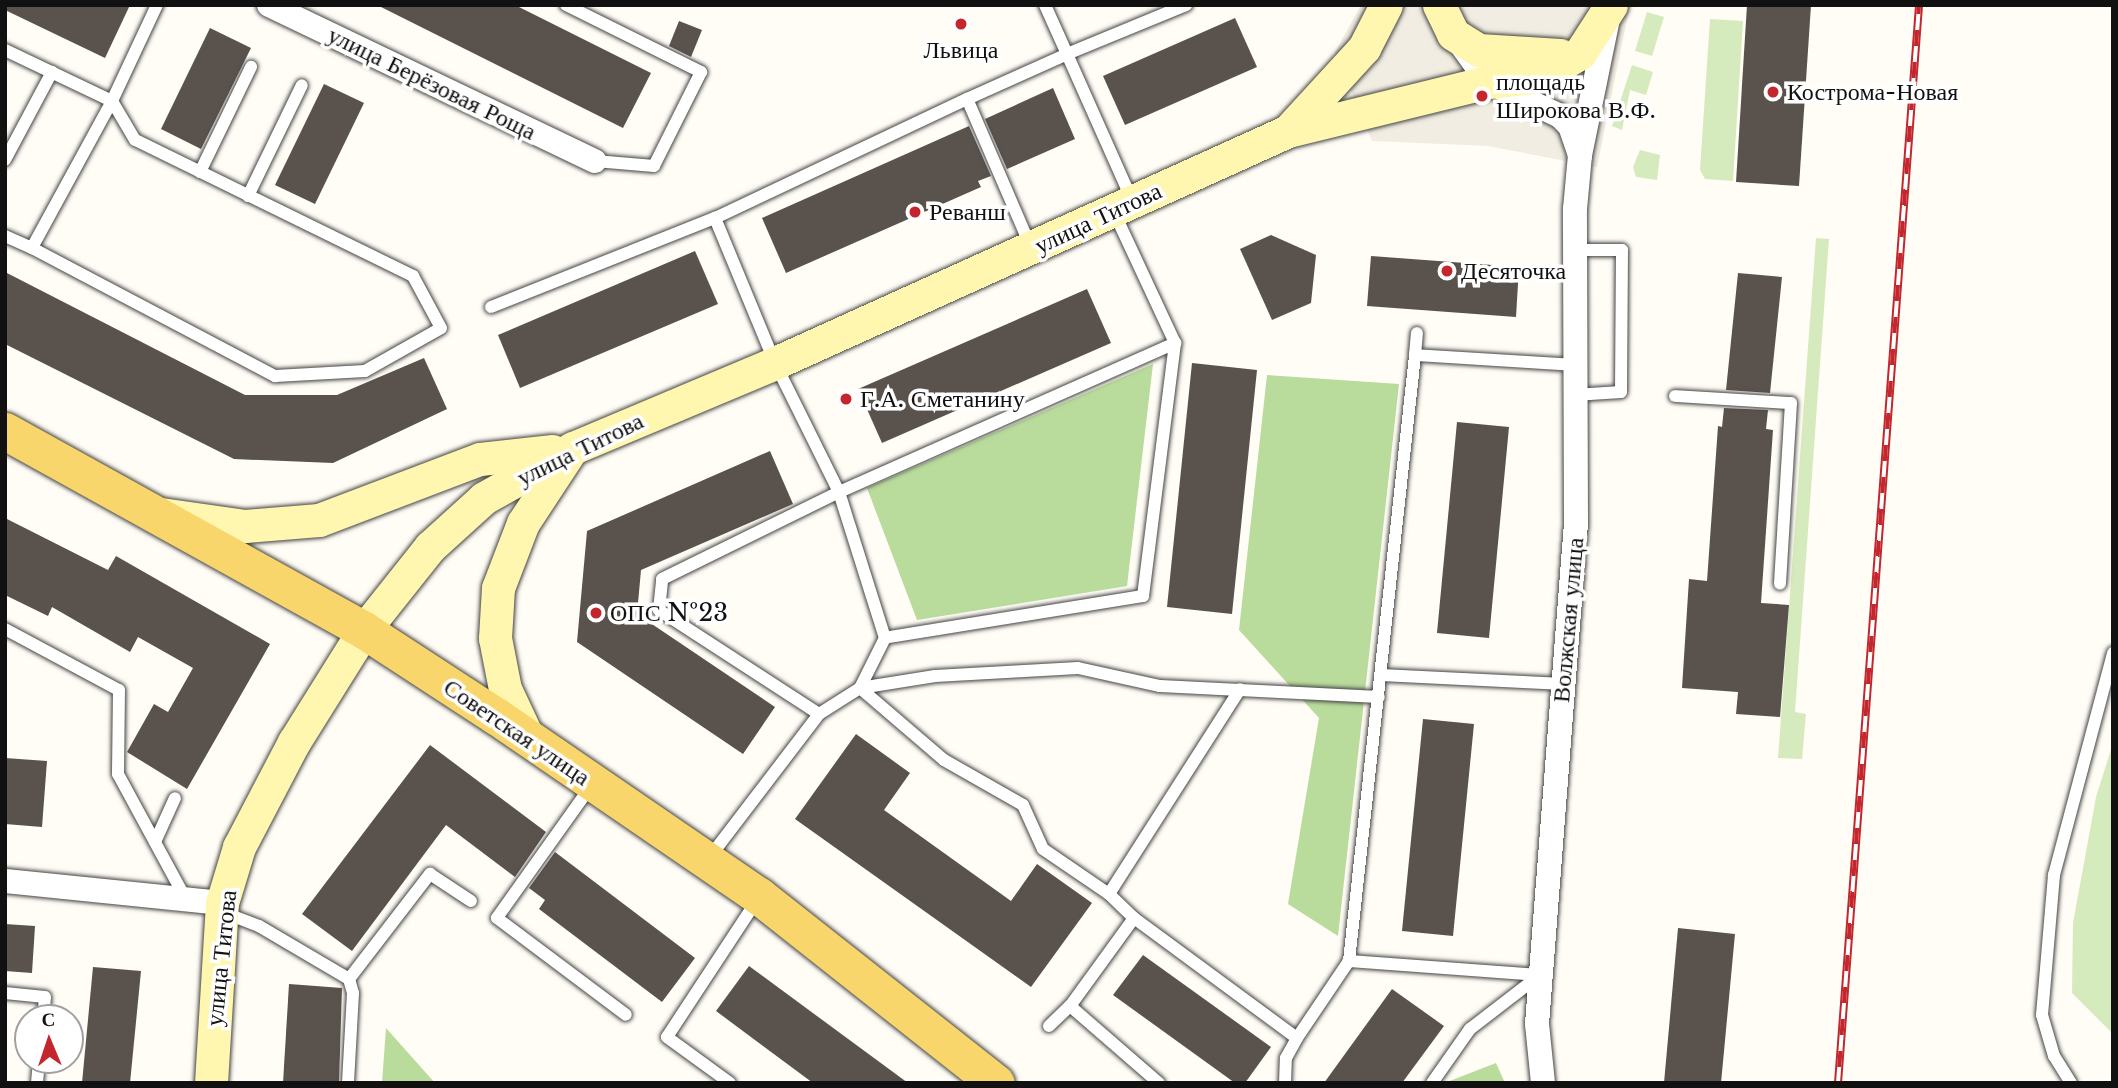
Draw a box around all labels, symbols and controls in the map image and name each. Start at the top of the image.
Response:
marker: Львица [953,16,969,32]
street label: улица Берёзовая Роща [323,20,541,146]
place label: Львица [924,36,998,64]
place label: площадь Широкова В.Ф. [1496,68,1656,124]
place label: Кострома-Новая [1787,78,1958,106]
marker: Кострома-Новая [1765,84,1781,100]
marker: площадь Широкова В.Ф. [1474,88,1490,104]
street label: улица Титова [1030,176,1166,260]
place label: Реванш [929,198,1006,226]
marker: Реванш [907,204,923,220]
place label: Десяточка [1461,257,1566,285]
marker: Десяточка [1439,263,1455,279]
place label: Г.А. Сметанину [860,385,1025,413]
marker: Г.А. Сметанину [838,391,854,407]
street label: улица Титова [512,406,648,492]
street label: Волжская улица [1546,536,1590,704]
place label: ОПС №23 [610,599,728,627]
marker: ОПС №23 [588,605,604,621]
street label: Советская улица [438,672,596,792]
street label: улица Титова [200,888,242,1028]
north arrow [14,1004,84,1074]
text: С [41,1008,56,1031]

